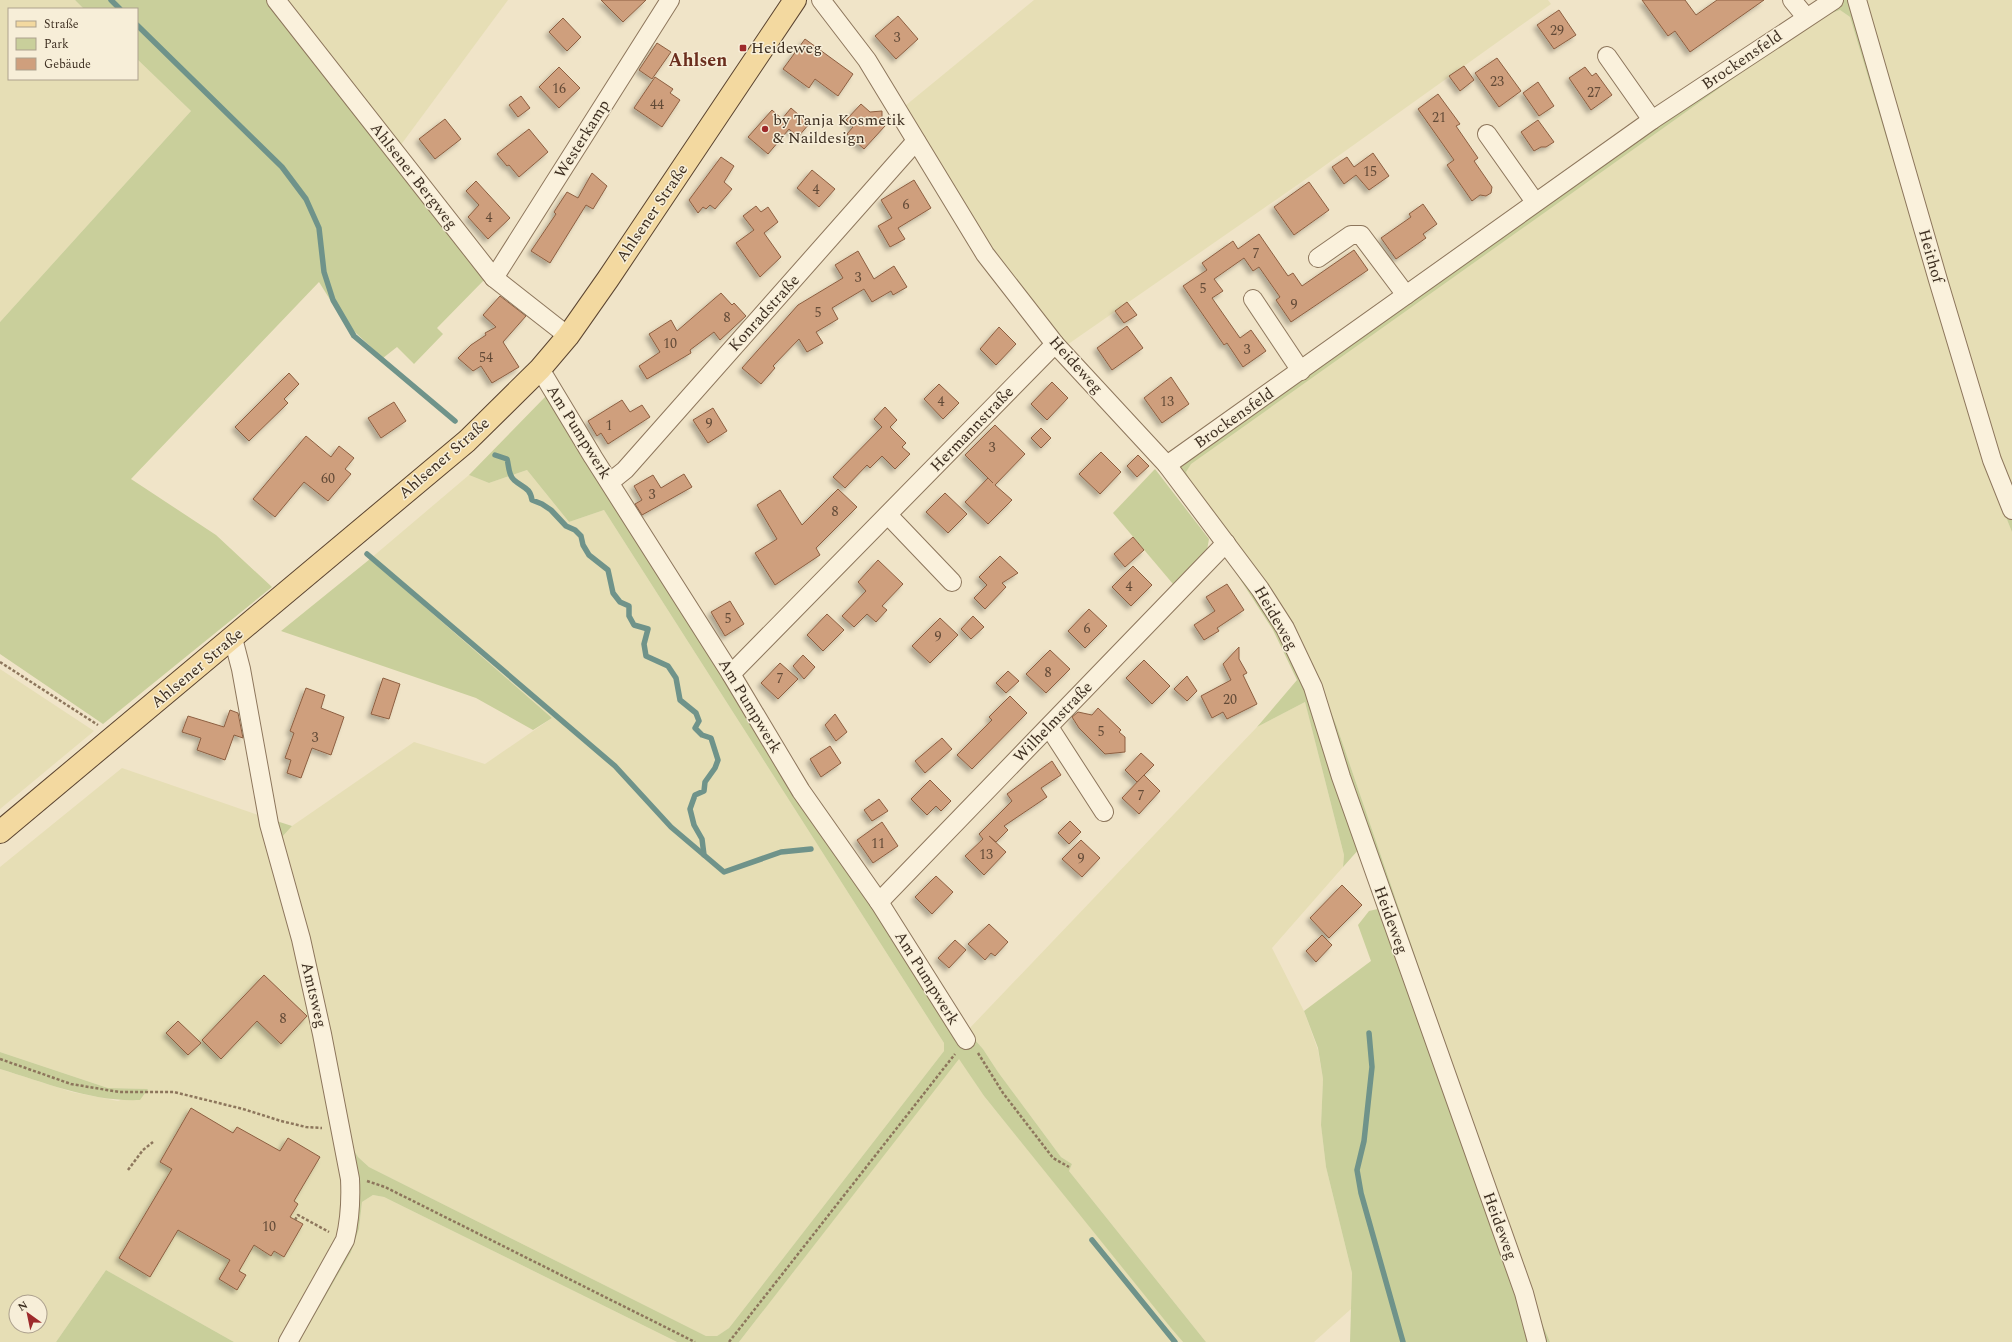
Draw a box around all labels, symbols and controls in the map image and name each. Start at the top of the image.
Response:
legend [8,8,138,80]
text: Straße [44,15,79,34]
house number: 29 [1550,20,1564,41]
street label: Brockensfeld [1697,24,1787,96]
house number: 3 [894,27,901,48]
text: Park [44,35,69,54]
place label: Heideweg [751,36,822,60]
marker: Heideweg [738,43,748,53]
district label: Ahlsen [669,47,727,74]
text: Gebäude [44,55,91,74]
house number: 23 [1490,71,1504,92]
house number: 16 [552,78,566,99]
house number: 27 [1587,82,1601,103]
house number: 44 [650,94,664,115]
street label: Westerkamp [548,95,616,183]
house number: 21 [1432,107,1446,128]
place label: by Tanja Kosmetik & Naildesign [773,108,906,150]
street label: Ahlsener Bergweg [365,117,463,235]
marker: by Tanja Kosmetik & Naildesign [760,124,770,134]
street label: Ahlsener Straße [610,159,694,267]
house number: 15 [1363,161,1377,182]
house number: 4 [813,179,820,200]
house number: 6 [903,194,910,215]
house number: 4 [486,207,493,228]
street label: Heithof [1912,226,1951,287]
house number: 7 [1253,243,1260,264]
house number: 3 [855,267,862,288]
street label: Konradstraße [723,269,805,357]
house number: 5 [1200,278,1207,299]
house number: 9 [1291,294,1298,315]
house number: 5 [815,302,822,323]
house number: 8 [724,307,731,328]
street label: Heideweg [1043,331,1109,399]
house number: 10 [663,333,677,354]
house number: 3 [1244,339,1251,360]
house number: 54 [479,347,493,368]
street label: Am Pumpwerk [541,380,618,484]
street label: Hermannstraße [925,381,1019,477]
street label: Brockensfeld [1189,382,1279,454]
house number: 4 [938,391,945,412]
house number: 13 [1160,391,1174,412]
street label: Ahlsener Straße [393,412,495,504]
house number: 9 [706,413,713,434]
house number: 1 [606,415,613,436]
house number: 3 [989,437,996,458]
house number: 60 [321,468,335,489]
house number: 3 [649,484,656,505]
house number: 8 [832,501,839,522]
house number: 4 [1126,576,1133,597]
street label: Heideweg [1248,581,1304,655]
house number: 5 [725,608,732,629]
house number: 6 [1084,618,1091,639]
street label: Ahlsener Straße [146,622,248,714]
house number: 9 [935,626,942,647]
street label: Am Pumpwerk [712,654,788,758]
house number: 8 [1045,662,1052,683]
house number: 7 [777,668,784,689]
street label: Wilhelmstraße [1008,676,1098,768]
house number: 20 [1223,689,1237,710]
house number: 5 [1098,721,1105,742]
house number: 3 [312,727,319,748]
house number: 7 [1138,785,1145,806]
house number: 11 [871,833,885,854]
house number: 13 [979,844,993,865]
house number: 9 [1078,848,1085,869]
street label: Heideweg [1368,883,1414,957]
street label: Am Pumpwerk [889,926,966,1030]
street label: Amtsweg [295,960,333,1030]
house number: 8 [280,1008,287,1029]
street label: Heideweg [1477,1189,1523,1263]
house number: 10 [262,1216,276,1237]
north arrow [8,1294,48,1334]
text: N [14,1296,31,1316]

